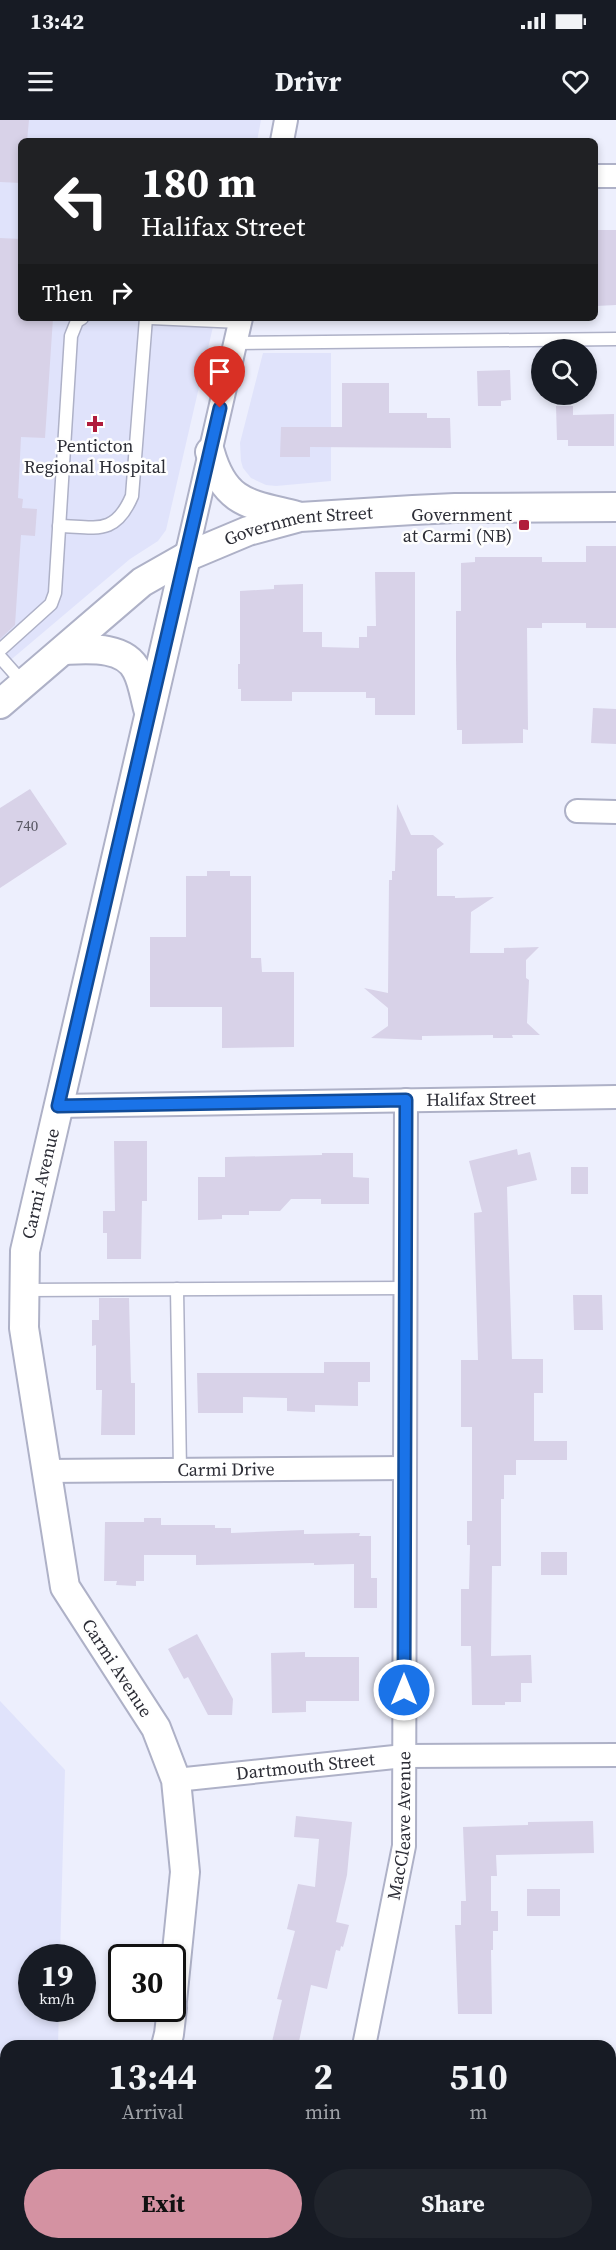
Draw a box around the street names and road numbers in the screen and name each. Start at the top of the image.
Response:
street label: Government Street [220,500,374,552]
street label: Halifax Street [426,1085,536,1112]
street label: Carmi Avenue [15,1126,65,1241]
street label: Carmi Drive [177,1456,275,1482]
street label: Carmi Avenue [76,1614,159,1722]
street label: Dartmouth Street [235,1746,376,1786]
street label: MacCleave Avenue [381,1751,416,1902]

